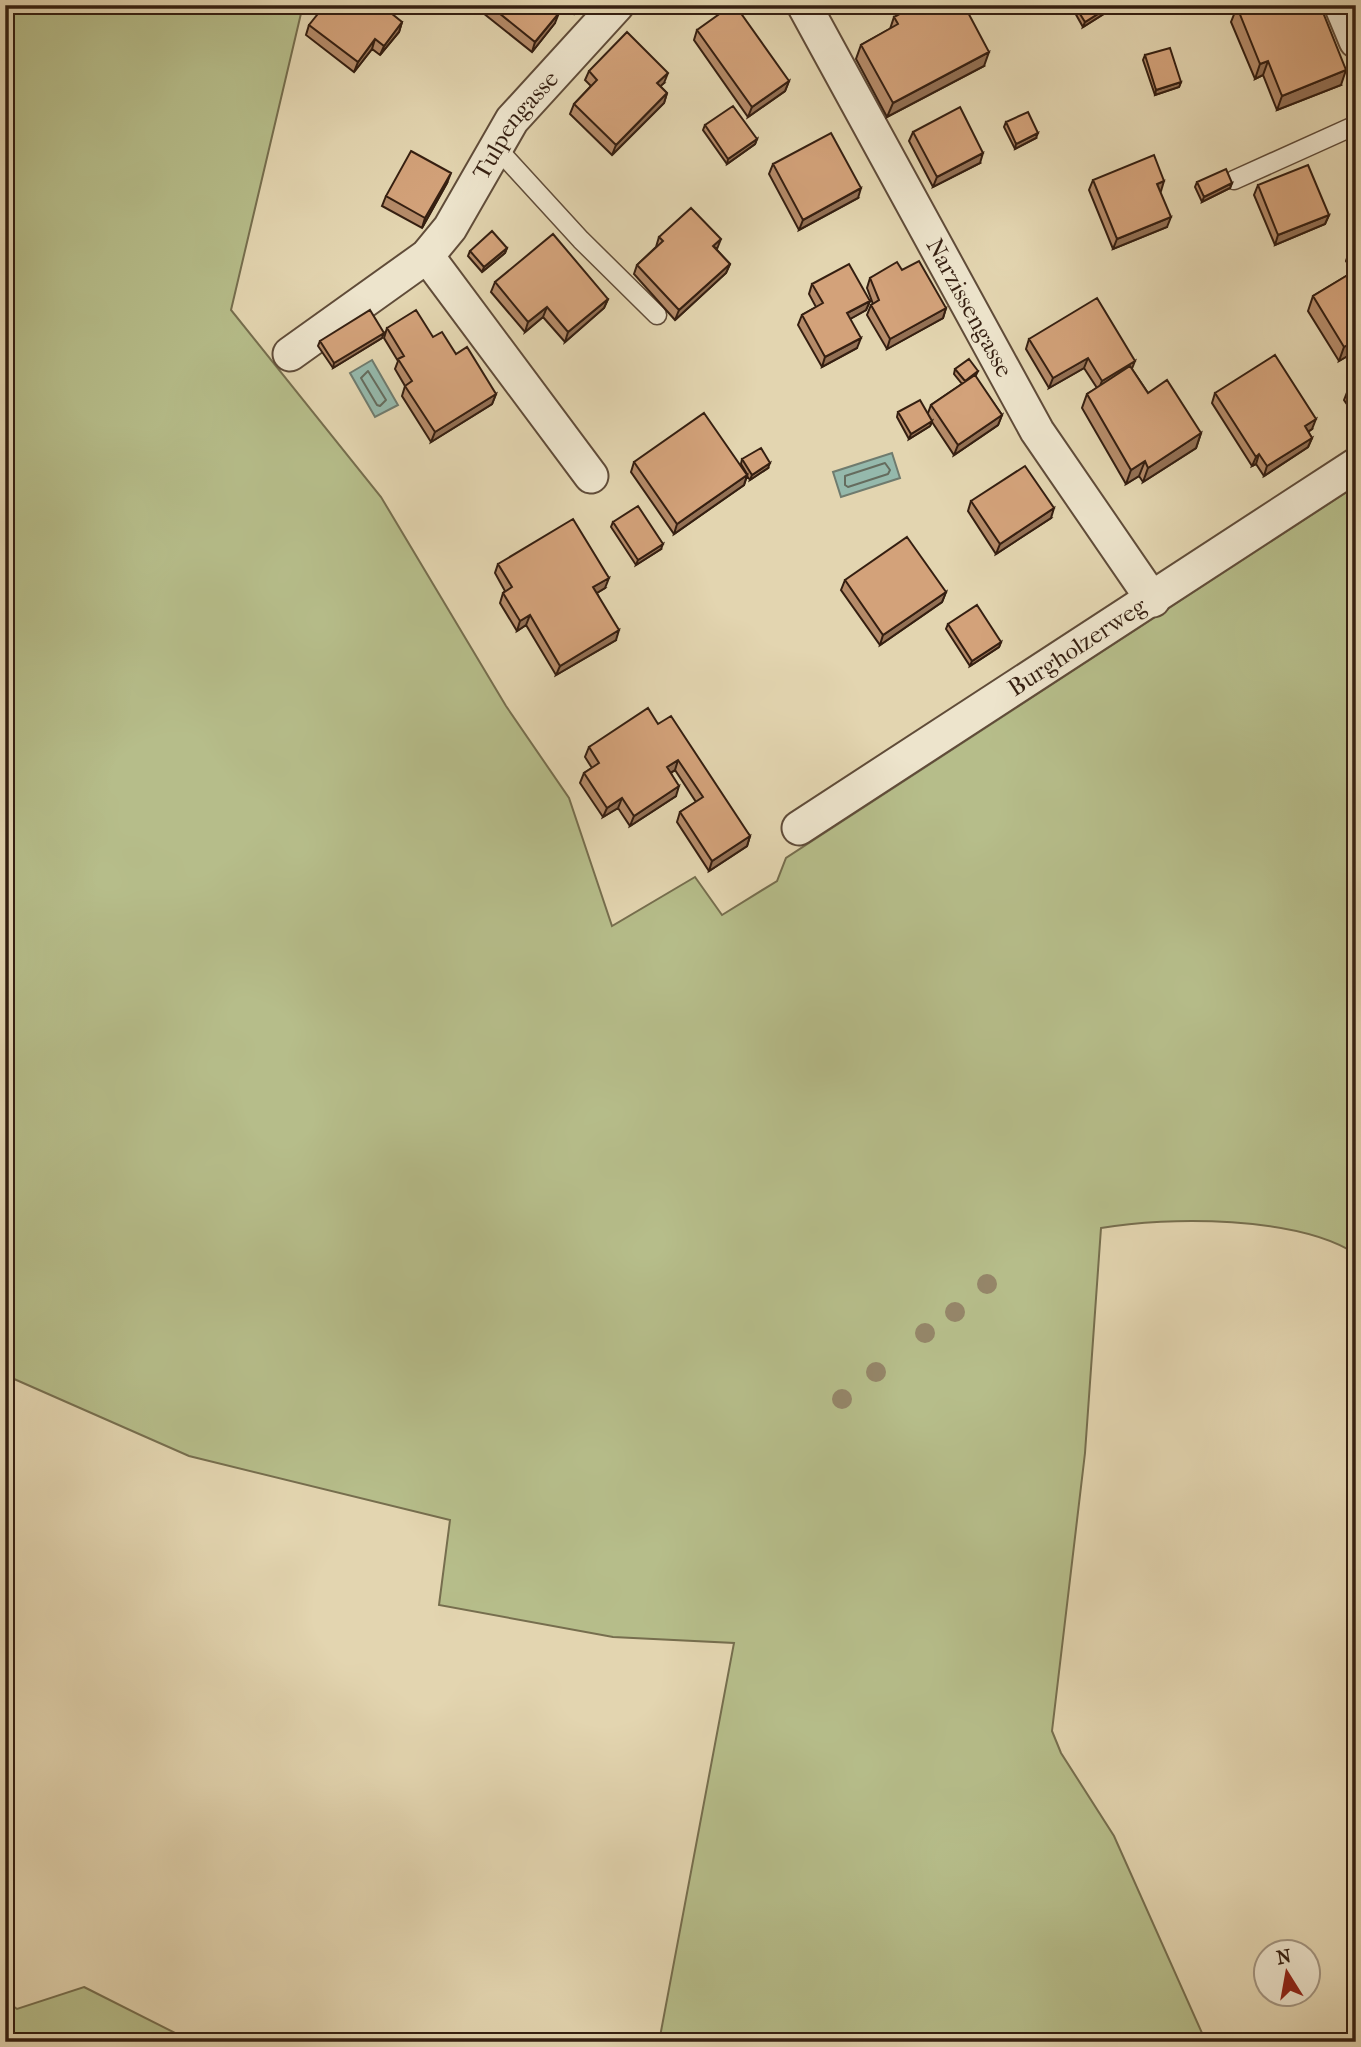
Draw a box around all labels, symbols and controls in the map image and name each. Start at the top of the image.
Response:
street label: Tulpengasse [467,65,564,184]
street label: Narzissengasse [920,233,1019,382]
street label: Burgholzerweg [1003,591,1152,702]
north arrow [1252,1938,1322,2008]
text: N [1275,1945,1294,1969]

